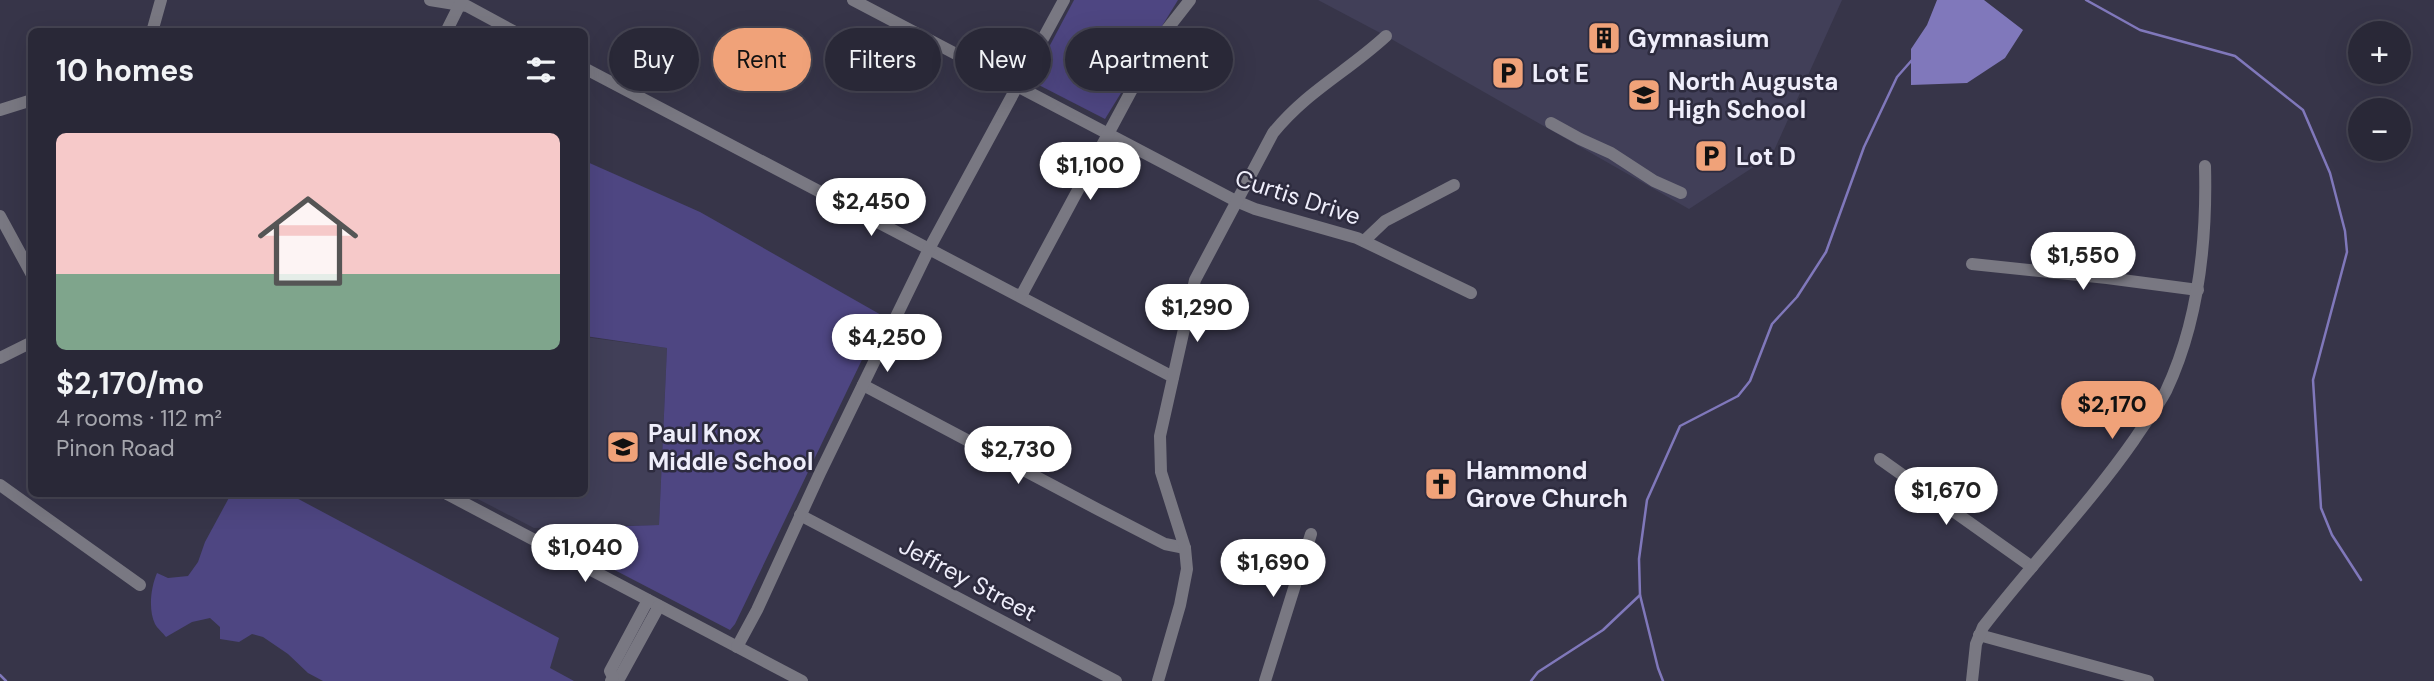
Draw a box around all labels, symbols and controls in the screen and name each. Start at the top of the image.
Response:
building icon: Gymnasium [1585,19,1623,57]
map controls [2348,21,2411,161]
button: + [2348,21,2411,84]
place label: Gymnasium [1628,23,1769,54]
chip: Buy [609,28,699,91]
chip: Rent [713,28,811,91]
chip: Filters [825,28,941,91]
chip: New [955,28,1051,91]
chip: Apartment [1065,28,1233,91]
text: 10 homes [56,51,194,90]
icon: filters [522,51,560,89]
parking icon: Lot E [1489,54,1527,92]
place label: Lot E [1532,58,1589,89]
place label: North Augusta High School [1668,66,1838,125]
school or university icon: North Augusta High School [1625,76,1663,114]
button: − [2348,98,2411,161]
parking icon: Lot D [1692,137,1730,175]
place label: Lot D [1736,141,1796,172]
pin: $1,100 [1033,142,1147,202]
text: $1,100 [1056,150,1124,180]
street label: Curtis Drive [1231,162,1365,232]
icon: home [245,178,371,304]
pin: $2,450 [814,178,928,238]
text: $2,450 [832,186,910,216]
pin: $1,550 [2026,232,2140,292]
text: $1,550 [2047,240,2119,270]
pin: $1,290 [1140,284,1254,344]
text: $1,290 [1161,292,1233,322]
pin: $4,250 [830,314,944,374]
text: $4,250 [848,322,926,352]
text: $2,170/mo [56,364,204,403]
pin: $2,170 [2055,382,2169,441]
text: $2,170 [2077,389,2147,419]
text: 4 rooms · 112 m² [56,403,222,433]
place label: Paul Knox Middle School [648,418,813,477]
pin: $2,730 [961,426,1075,486]
school or university icon: Paul Knox Middle School [604,428,642,466]
text: Pinon Road [56,433,175,463]
text: $2,730 [981,434,1056,464]
place label: Hammond Grove Church [1466,455,1628,514]
church icon: Hammond Grove Church [1422,465,1460,503]
pin: $1,670 [1889,468,2003,527]
text: $1,670 [1911,475,1981,505]
pin: $1,040 [528,524,642,584]
street label: Jeffrey Street [894,530,1042,628]
text: $1,040 [547,532,623,562]
pin: $1,690 [1216,540,1330,599]
text: $1,690 [1237,547,1309,577]

